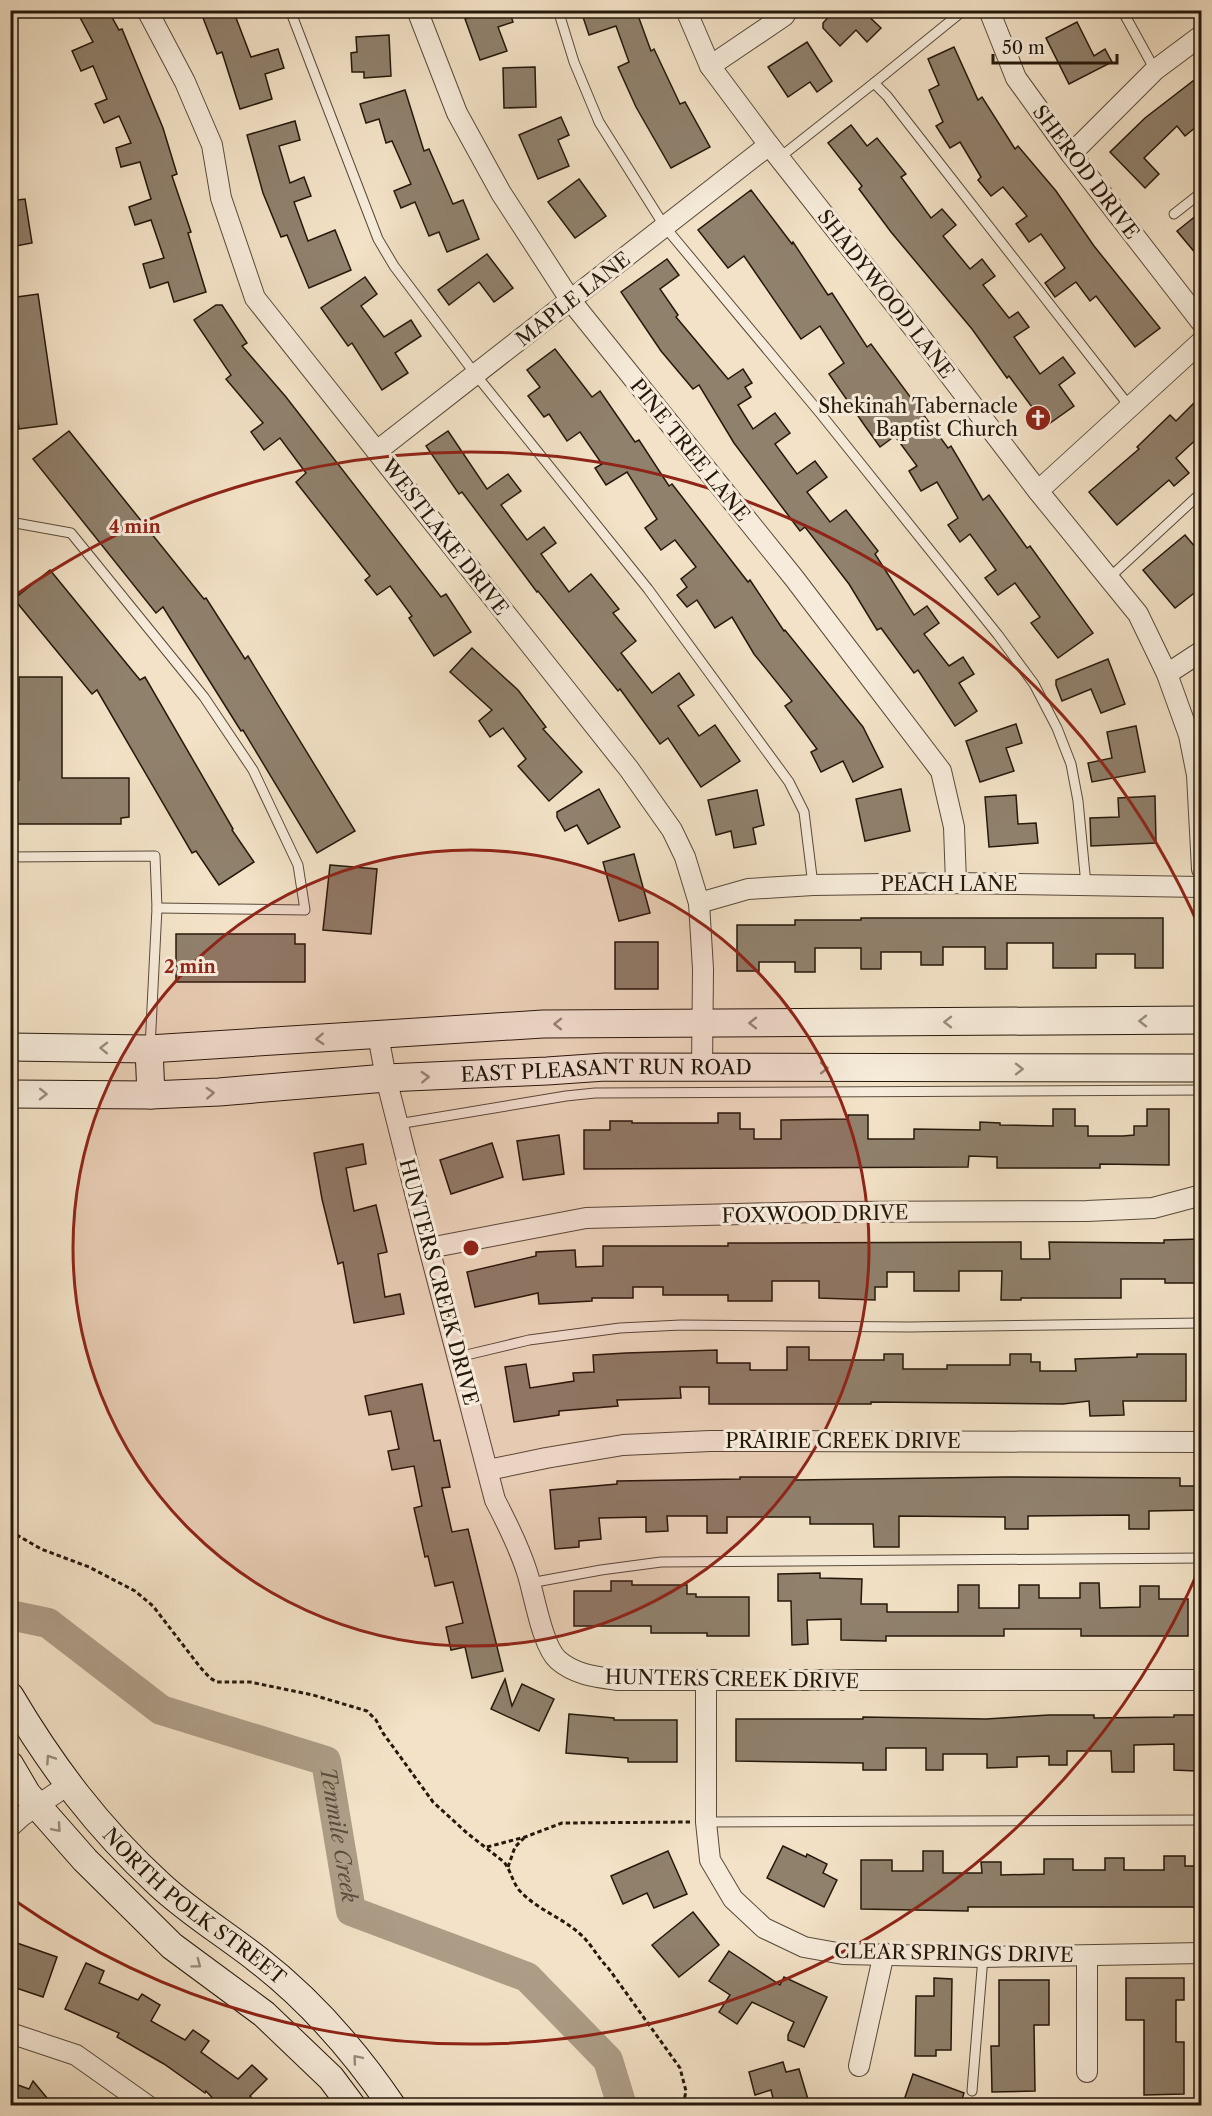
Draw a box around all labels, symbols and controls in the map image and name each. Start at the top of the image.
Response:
scale bar [993,27,1118,65]
text: 50 m [1002,37,1045,59]
street label: SHEROD DRIVE [1028,100,1144,244]
street label: SHADYWOOD LANE [813,205,959,383]
street label: MAPLE LANE [511,247,635,351]
street label: PINE TREE LANE [625,374,755,526]
place label: Shekinah Tabernacle Baptist Church [818,394,1018,441]
church icon: Shekinah Tabernacle Baptist Church [1023,403,1053,433]
street label: WESTLAKE DRIVE [376,453,513,620]
text: 4 min [109,516,162,538]
street label: PEACH LANE [880,872,1018,896]
text: 2 min [164,956,217,978]
one-way arrow [1139,1015,1148,1027]
one-way arrow [944,1016,953,1028]
one-way arrow [749,1017,758,1030]
one-way arrow [554,1018,563,1030]
one-way arrow [315,1032,324,1045]
one-way arrow [100,1042,109,1055]
street label: EAST PLEASANT RUN ROAD [460,1055,752,1087]
one-way arrow [819,1062,828,1075]
one-way arrow [1014,1063,1023,1075]
one-way arrow [420,1070,429,1083]
one-way arrow [205,1086,214,1099]
one-way arrow [39,1088,48,1100]
street label: HUNTERS CREEK DRIVE [395,1156,483,1408]
street label: FOXWOOD DRIVE [721,1200,909,1228]
centre of rings [461,1238,481,1258]
street label: PRAIRIE CREEK DRIVE [725,1429,961,1453]
street label: HUNTERS CREEK DRIVE [605,1665,859,1693]
one-way arrow [46,1755,57,1766]
water label: Tenmile Creek [315,1765,362,1904]
one-way arrow [50,1821,61,1832]
street label: NORTH POLK STREET [98,1823,291,1990]
street label: CLEAR SPRINGS DRIVE [834,1939,1074,1967]
one-way arrow [190,1957,201,1968]
one-way arrow [353,2055,364,2066]

